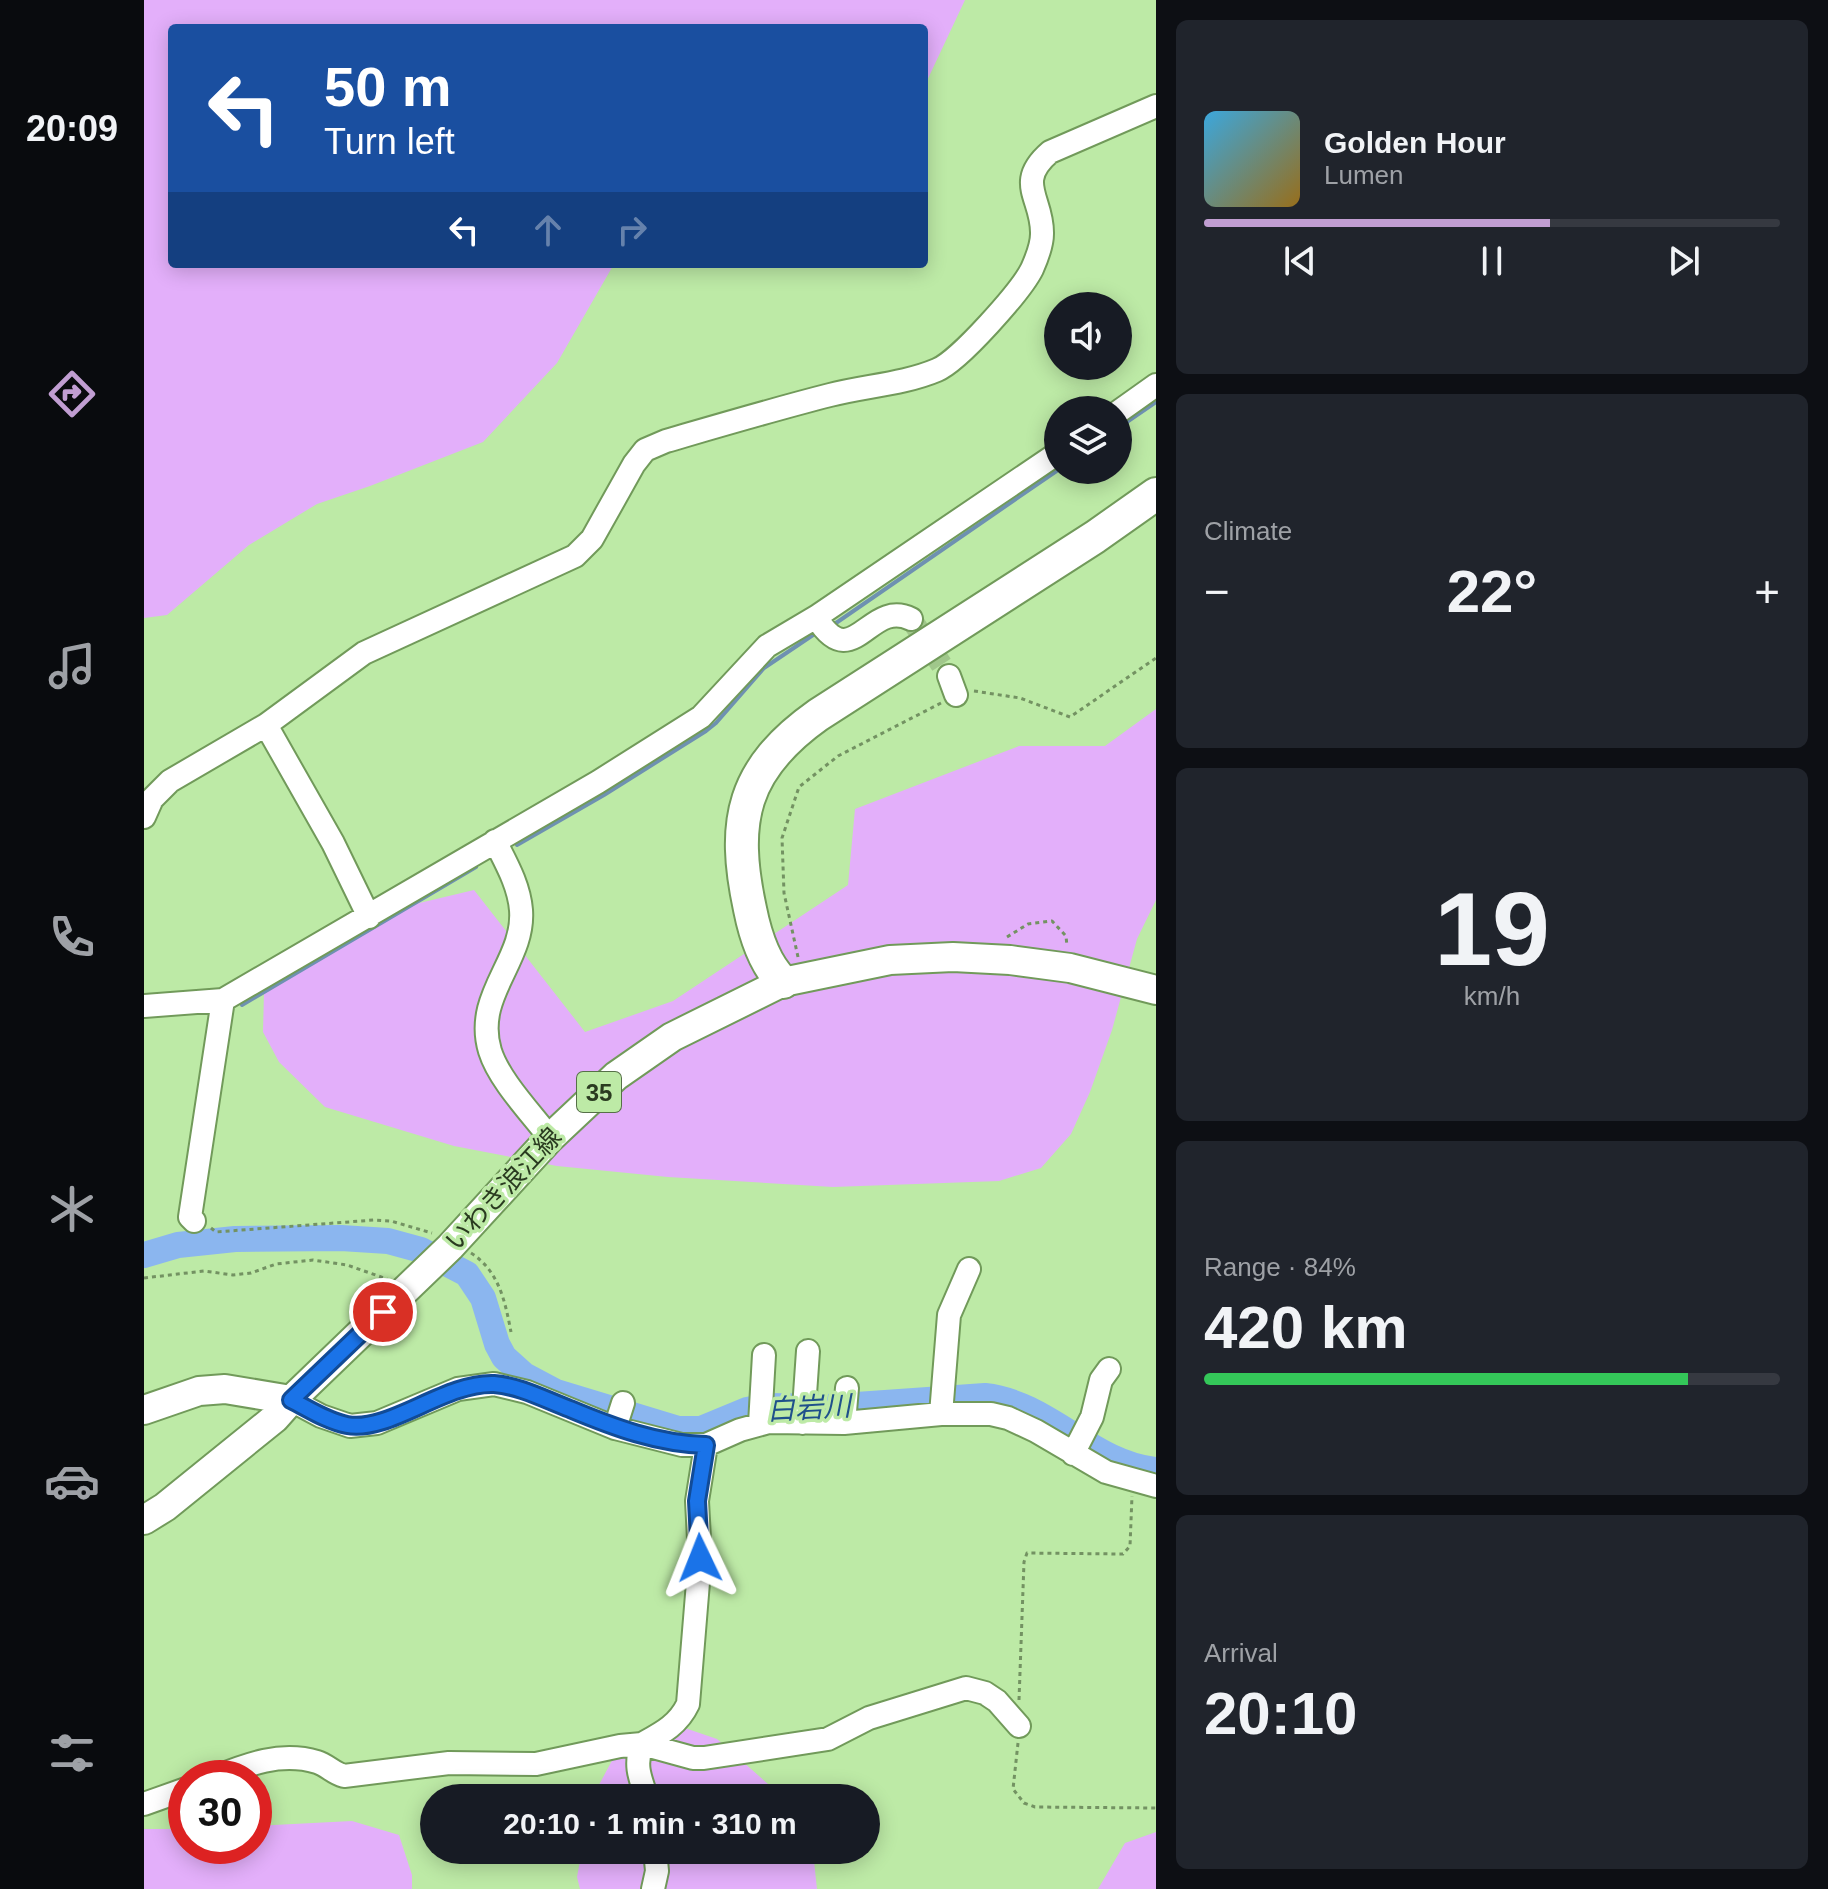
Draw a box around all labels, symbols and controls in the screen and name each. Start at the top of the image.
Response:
text: 50 m [324,55,452,118]
icon: left [192,56,296,160]
text: 20:09 [26,108,118,149]
text: Turn left [324,121,455,162]
text: Golden Hour [1324,126,1506,159]
text: Lumen [1324,160,1404,190]
icon: left [442,208,486,252]
icon: ahead [526,208,570,252]
icon: right [610,208,654,252]
icon: previous [1278,239,1322,283]
icon: pause [1470,239,1514,283]
icon: next [1662,239,1706,283]
map controls [1044,292,1132,484]
button: sound [1044,292,1132,380]
icon: directions [44,366,100,422]
button: layers [1044,396,1132,484]
text: Climate [1204,516,1292,546]
text: 22° [1447,558,1537,625]
text: − [1204,567,1230,616]
text: + [1754,567,1780,616]
icon: music [44,638,100,694]
text: 19 [1434,871,1550,987]
icon: phone [44,909,100,965]
text: km/h [1464,981,1520,1011]
road number: 35 [577,1072,621,1112]
street label: いわき浪江線 [439,1122,567,1256]
icon: climate [44,1181,100,1237]
text: Range · 84% [1204,1252,1356,1282]
pin [349,1278,417,1346]
icon: arrive [361,1290,405,1334]
text: 420 km [1204,1294,1408,1361]
water label: 白岩川 [766,1390,855,1426]
icon: car [44,1453,100,1509]
position arrow [658,1516,742,1600]
text: Arrival [1204,1638,1278,1668]
text: 20:10 [1204,1680,1357,1747]
icon: filters [44,1725,100,1781]
speed limit sign: 30 [168,1760,272,1864]
text: 20:10 · 1 min · 310 m [503,1807,797,1840]

